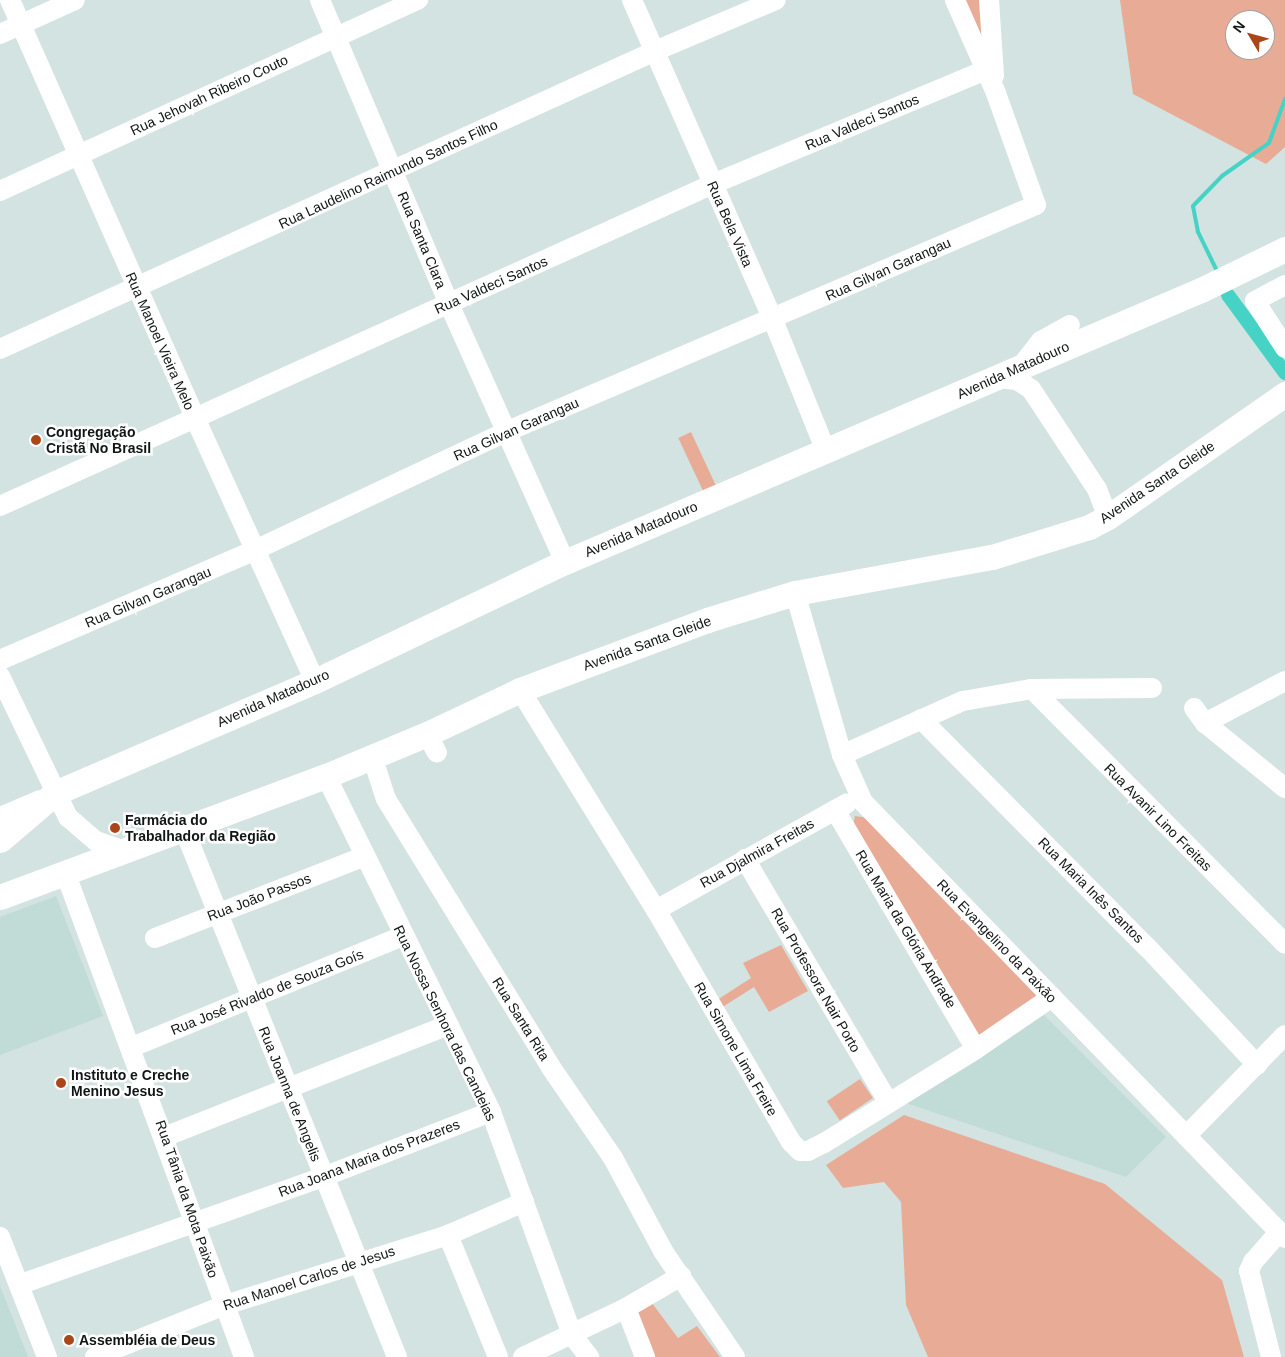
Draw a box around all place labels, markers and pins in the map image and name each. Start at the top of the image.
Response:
place label: Congregação Cristã No Brasil [46,424,151,457]
marker: Congregação Cristã No Brasil [30,434,42,446]
place label: Farmácia do Trabalhador da Região [125,812,276,844]
marker: Farmácia do Trabalhador da Região [109,822,121,834]
place label: Instituto e Creche Menino Jesus [71,1067,189,1100]
marker: Instituto e Creche Menino Jesus [55,1077,67,1089]
place label: Assembléia de Deus [79,1332,215,1348]
marker: Assembléia de Deus [63,1334,75,1346]

